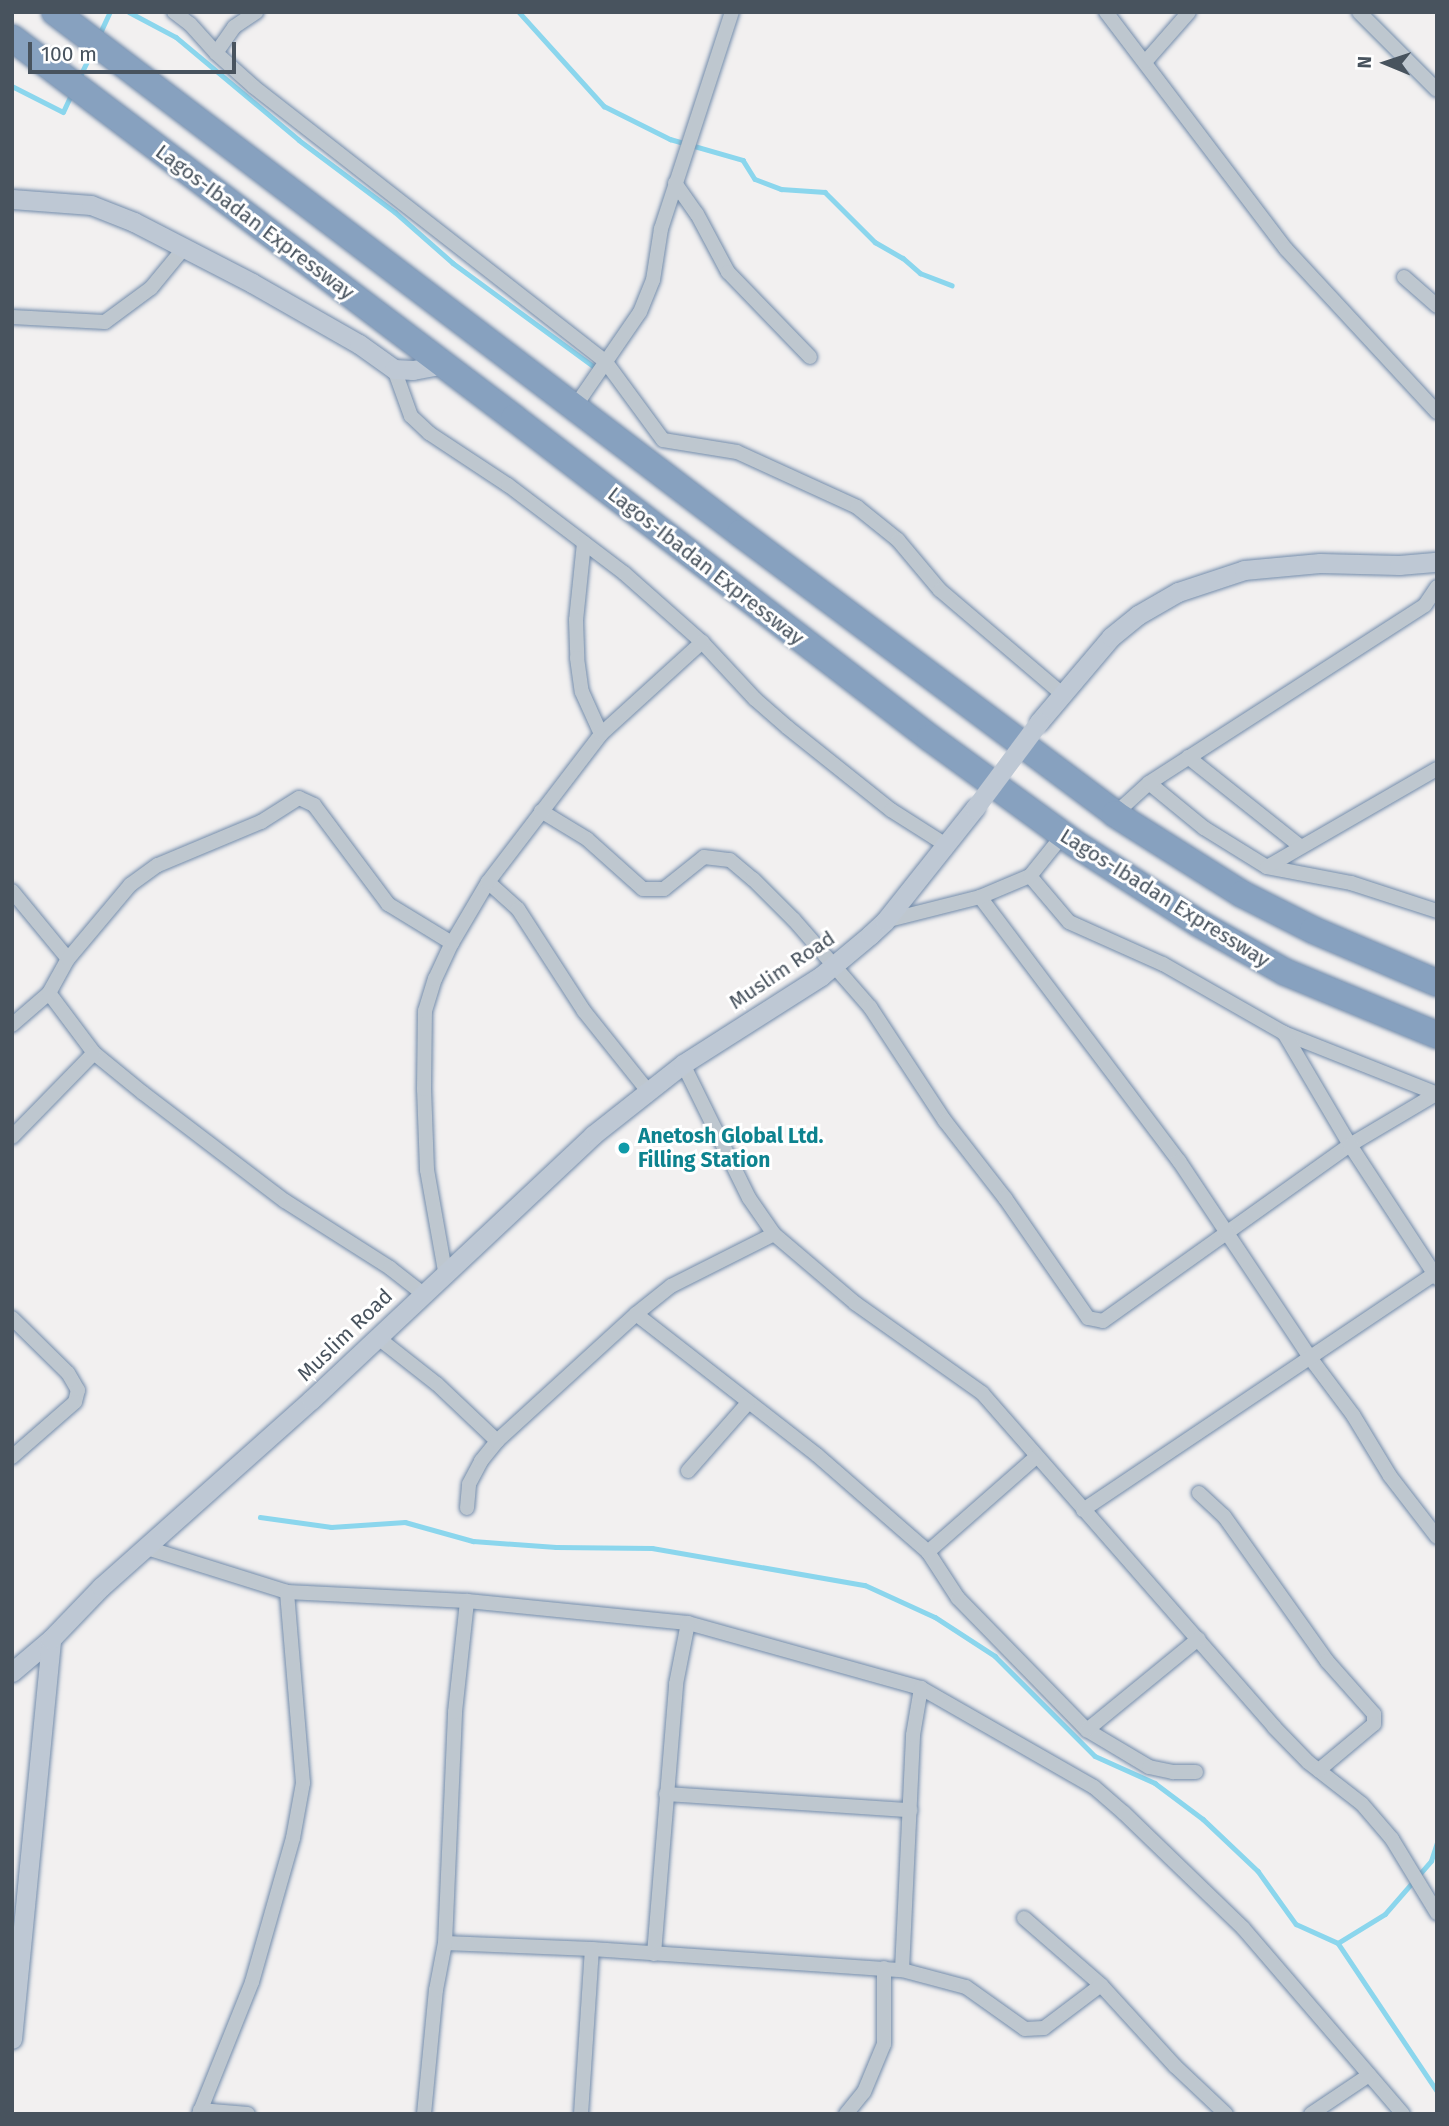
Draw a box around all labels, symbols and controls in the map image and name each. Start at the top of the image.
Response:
scale bar [32,28,240,72]
north arrow [1351,28,1421,98]
text: 100 m [41,41,97,67]
text: N [1353,56,1376,69]
street label: Lagos-Ibadan Expressway [151,139,359,305]
street label: Lagos-Ibadan Expressway [603,481,809,651]
street label: Lagos-Ibadan Expressway [1056,823,1274,973]
street label: Muslim Road [724,925,840,1015]
place label: Anetosh Global Ltd. Filling Station [638,1123,824,1173]
marker: Anetosh Global Ltd. Filling Station [616,1140,632,1156]
street label: Muslim Road [292,1283,398,1387]

